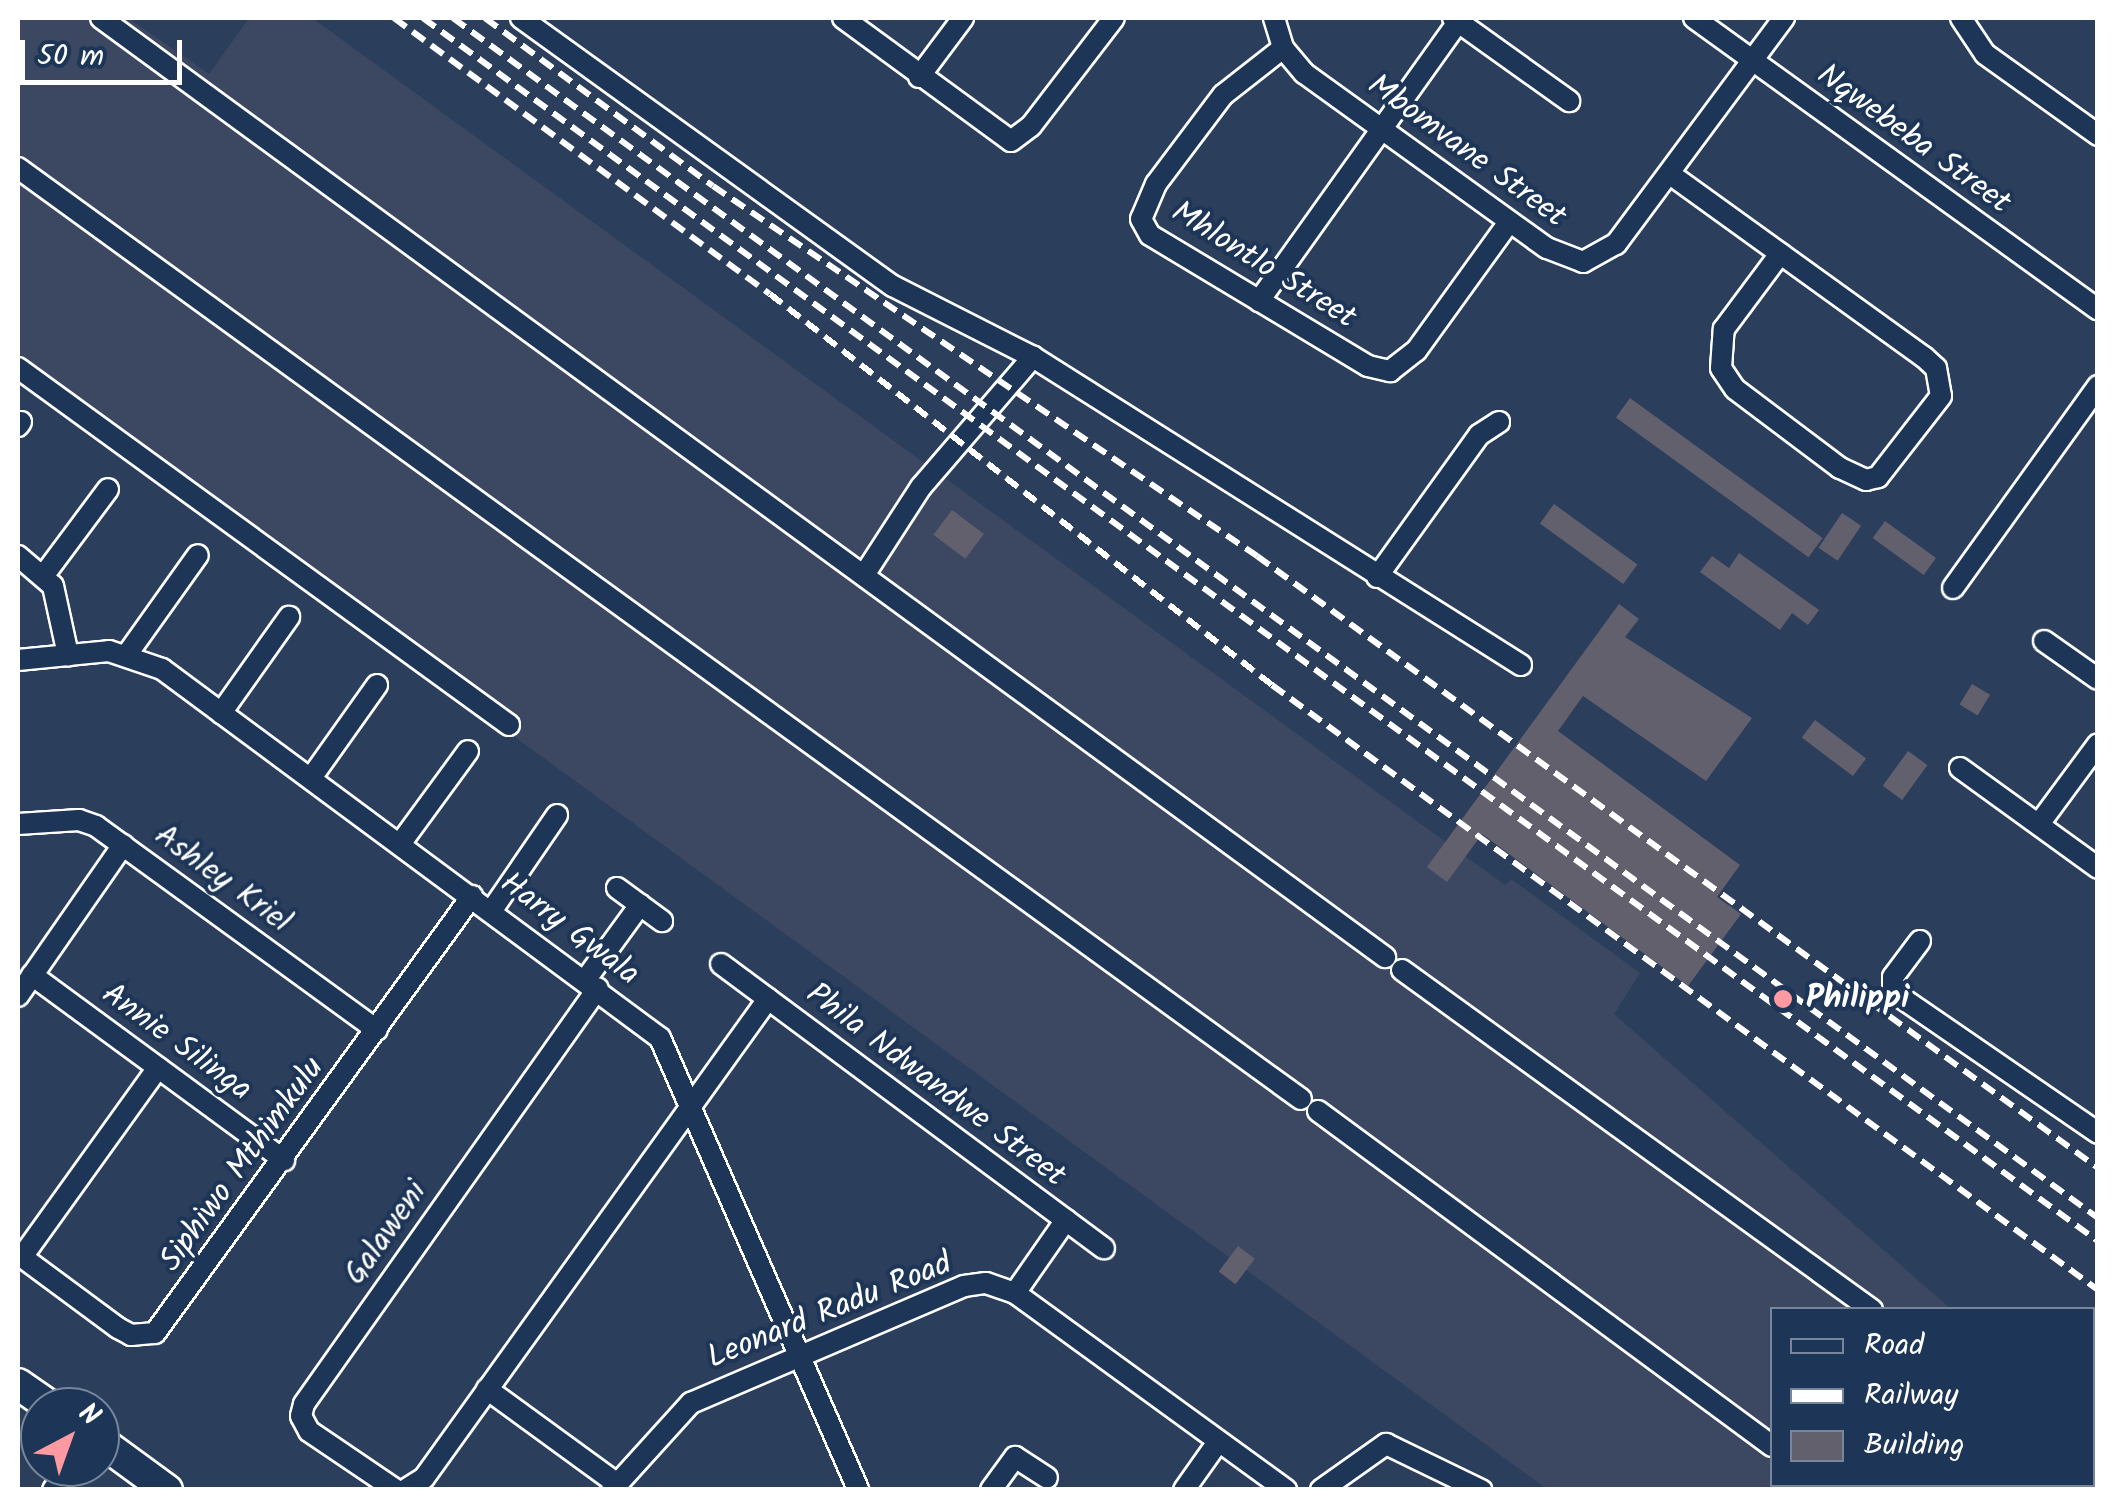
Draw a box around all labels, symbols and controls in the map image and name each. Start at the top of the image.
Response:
scale bar [25,20,188,82]
text: 50 m [37,33,104,81]
street label: Nqwebeba Street [1809,57,2017,223]
street label: Mbomvane Street [1359,67,1573,237]
street label: Mhlontlo Street [1164,194,1362,338]
street label: Ashley Kriel [146,818,298,942]
street label: Harry Gwala [492,865,646,995]
street label: Annie Silinga [94,976,258,1110]
street label: Phila Ndwandwe Street [798,976,1072,1196]
place label: Philippi [1806,980,1909,1018]
marker: Philippi [1770,986,1796,1012]
street label: Siphiwo Mthimkulu [153,1051,333,1279]
street label: Galaweni [337,1175,437,1293]
street label: Leonard Radu Road [702,1246,958,1378]
legend [1770,1307,2095,1487]
text: Road [1864,1322,1924,1370]
text: Railway [1864,1372,1958,1420]
north arrow [20,1387,120,1487]
text: N [67,1393,110,1438]
text: Building [1864,1422,1964,1470]

